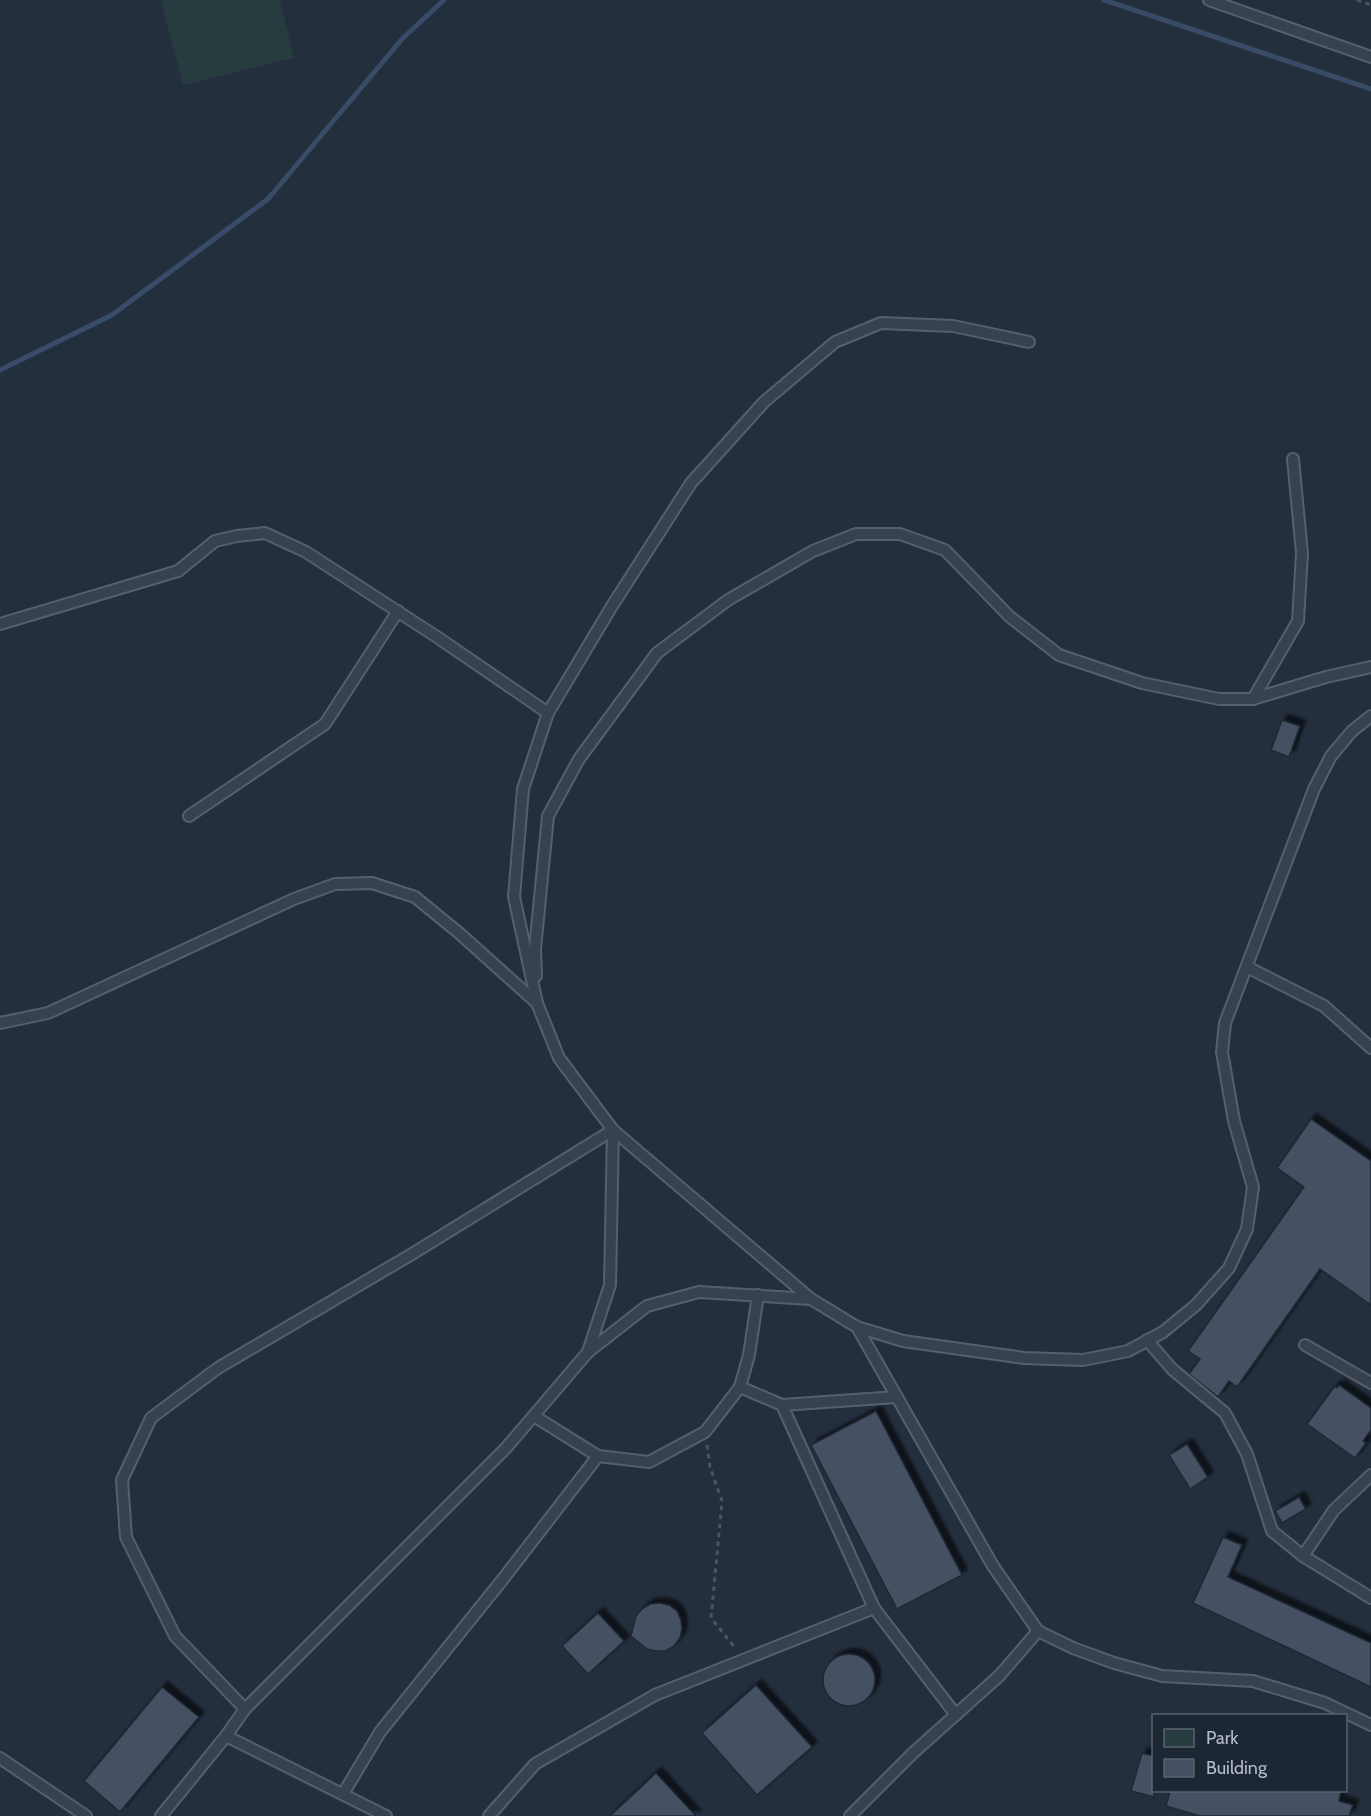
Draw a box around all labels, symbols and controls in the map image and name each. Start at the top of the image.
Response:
legend [1152,1714,1347,1792]
text: Park [1206,1727,1239,1749]
text: Building [1206,1757,1268,1779]

